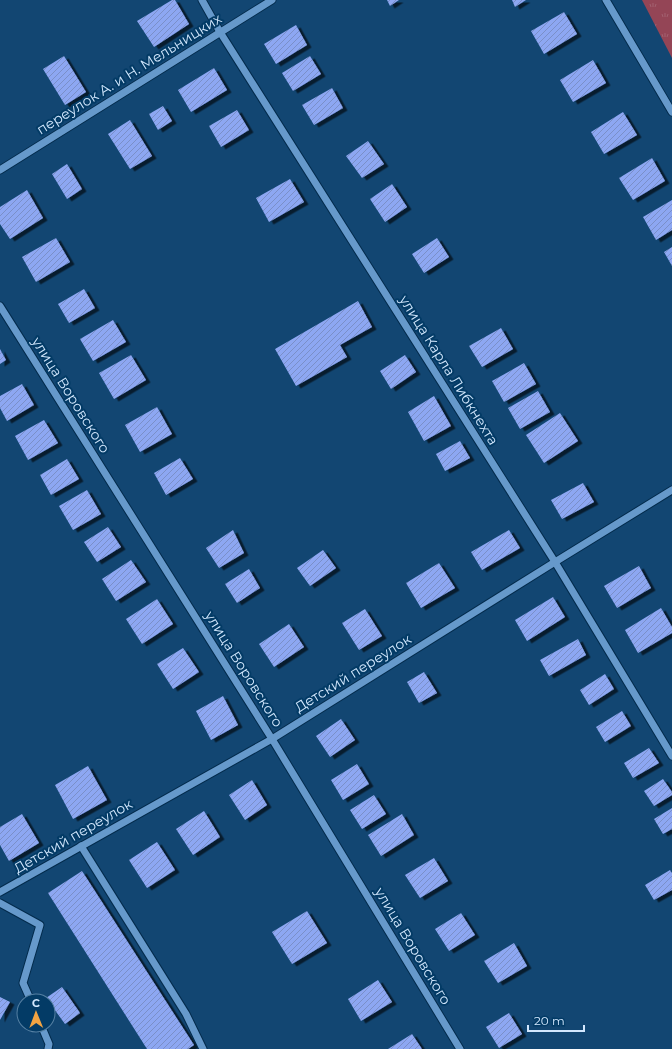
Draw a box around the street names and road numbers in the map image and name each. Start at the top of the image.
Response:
street label: переулок А. и Н. Мельницких [33,9,225,139]
street label: улица Карла Либкнехта [395,291,503,448]
street label: улица Воровского [27,333,114,457]
street label: улица Воровского [200,607,287,731]
street label: Детский переулок [291,630,415,716]
street label: Детский переулок [10,795,136,877]
street label: улица Воровского [370,883,455,1008]

